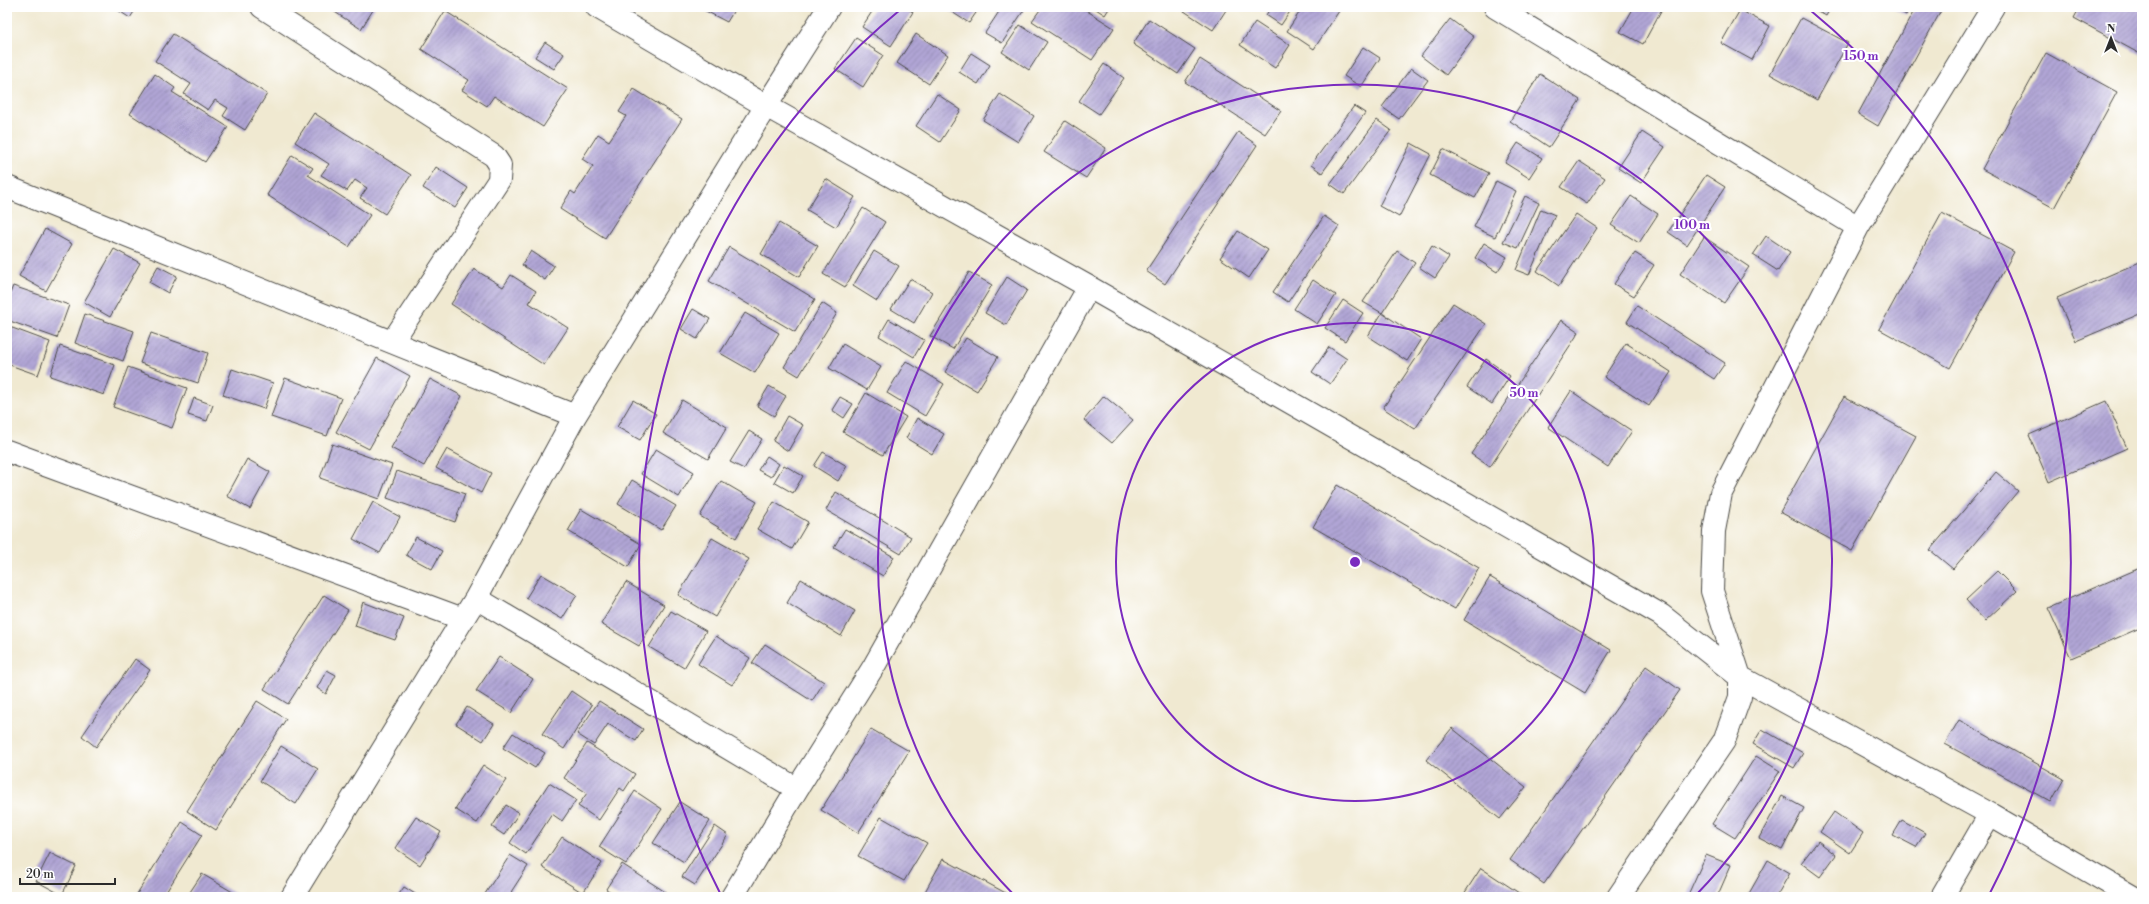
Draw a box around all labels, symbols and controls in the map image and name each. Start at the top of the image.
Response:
north arrow [2091,18,2131,58]
text: N [2107,22,2116,36]
text: 150 m [1844,49,1878,64]
text: 100 m [1674,218,1710,233]
text: 50 m [1509,386,1539,401]
centre of rings [1348,555,1362,569]
scale bar [20,860,115,886]
text: 20 m [26,867,54,882]

